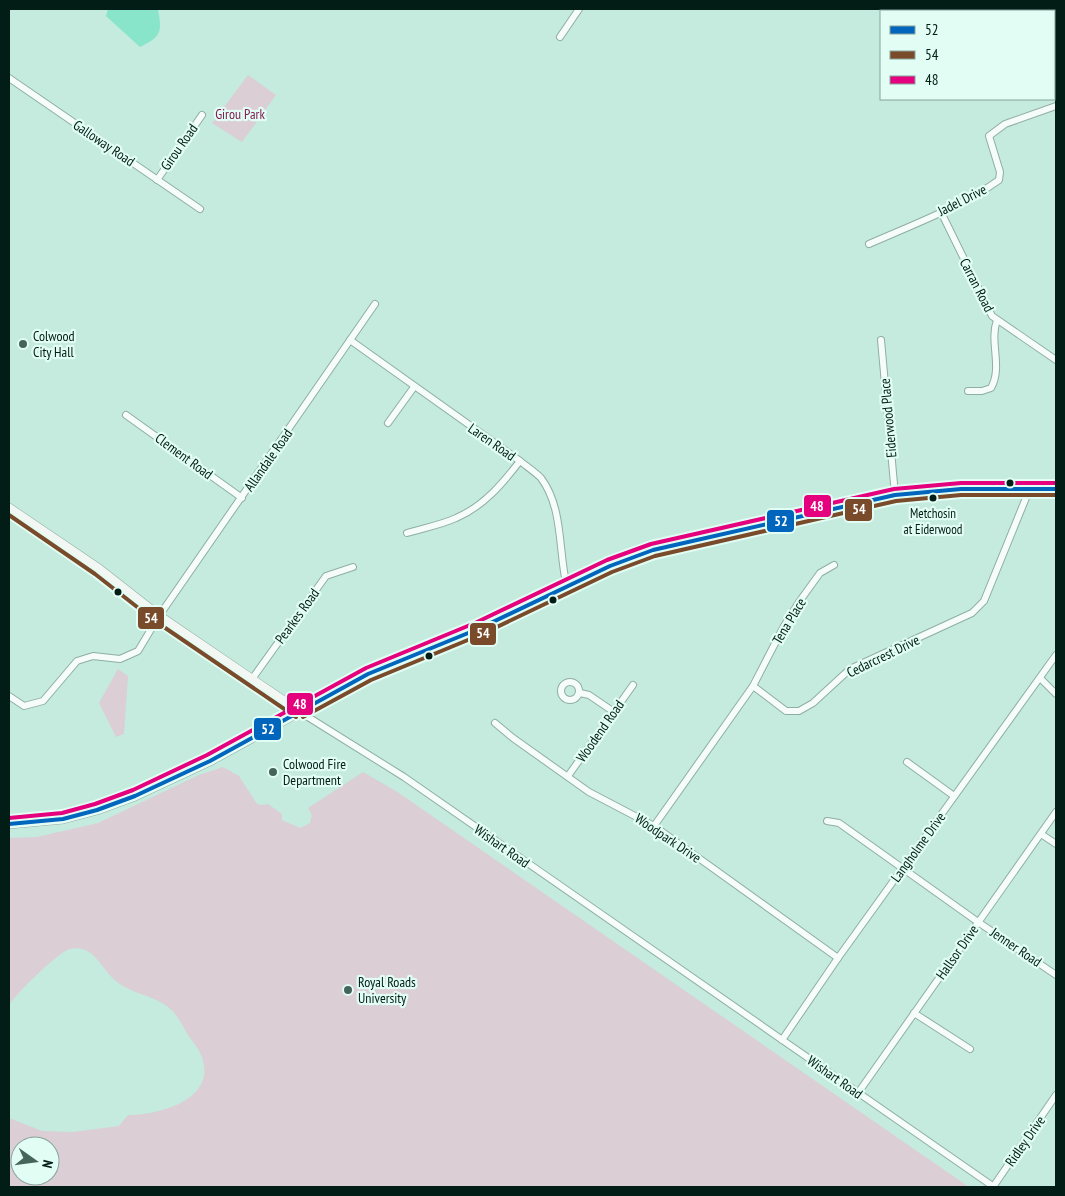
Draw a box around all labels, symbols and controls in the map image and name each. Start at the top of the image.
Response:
legend [880,10,1055,100]
text: 52 [925,20,939,39]
text: 54 [925,45,939,64]
text: 48 [925,70,939,89]
park label: Girou Park [215,105,265,123]
street label: Galloway Road [70,116,138,170]
street label: Girou Road [156,120,202,174]
street label: Jadel Drive [934,180,990,220]
street label: Carran Road [956,255,998,315]
place label: Colwood City Hall [33,327,75,361]
marker: Colwood City Hall [17,338,29,350]
street label: Eiderwood Place [876,377,900,458]
street label: Laren Road [465,419,519,465]
street label: Allandale Road [240,425,296,495]
street label: Clement Road [152,429,216,483]
unlabelled marker [1005,478,1015,488]
marker: Metchosin at Eiderwood [928,493,938,503]
line badge: 48 [803,494,832,518]
text: 48 [810,497,824,515]
line badge: 54 [844,498,873,522]
text: 54 [852,500,866,518]
place label: Metchosin at Eiderwood [904,505,962,538]
line badge: 52 [766,509,795,533]
text: 52 [774,512,788,530]
street label: Pearkes Road [271,585,323,647]
unlabelled marker [113,587,123,597]
street label: Tena Place [768,594,810,648]
unlabelled marker [548,595,558,605]
line badge: 54 [137,606,165,630]
text: 54 [144,609,158,627]
line badge: 54 [469,622,497,646]
text: 54 [476,624,490,642]
street label: Cedarcrest Drive [844,631,923,681]
unlabelled marker [424,651,434,661]
line badge: 48 [286,692,314,716]
text: 48 [293,695,307,713]
street label: Woodend Road [572,696,628,766]
line badge: 52 [253,717,282,741]
text: 52 [261,720,275,738]
place label: Colwood Fire Department [283,755,346,789]
marker: Colwood Fire Department [267,766,279,778]
street label: Langholme Drive [887,808,950,886]
street label: Woodpark Drive [631,809,705,867]
street label: Wishart Road [471,820,533,872]
street label: Hallsor Drive [932,921,982,983]
street label: Jenner Road [986,923,1045,971]
place label: Royal Roads University [358,973,416,1007]
marker: Royal Roads University [342,984,354,996]
street label: Wishart Road [804,1051,866,1103]
street label: Ridley Drive [1001,1112,1049,1170]
north arrow [10,1136,60,1186]
text: N [38,1158,57,1170]

